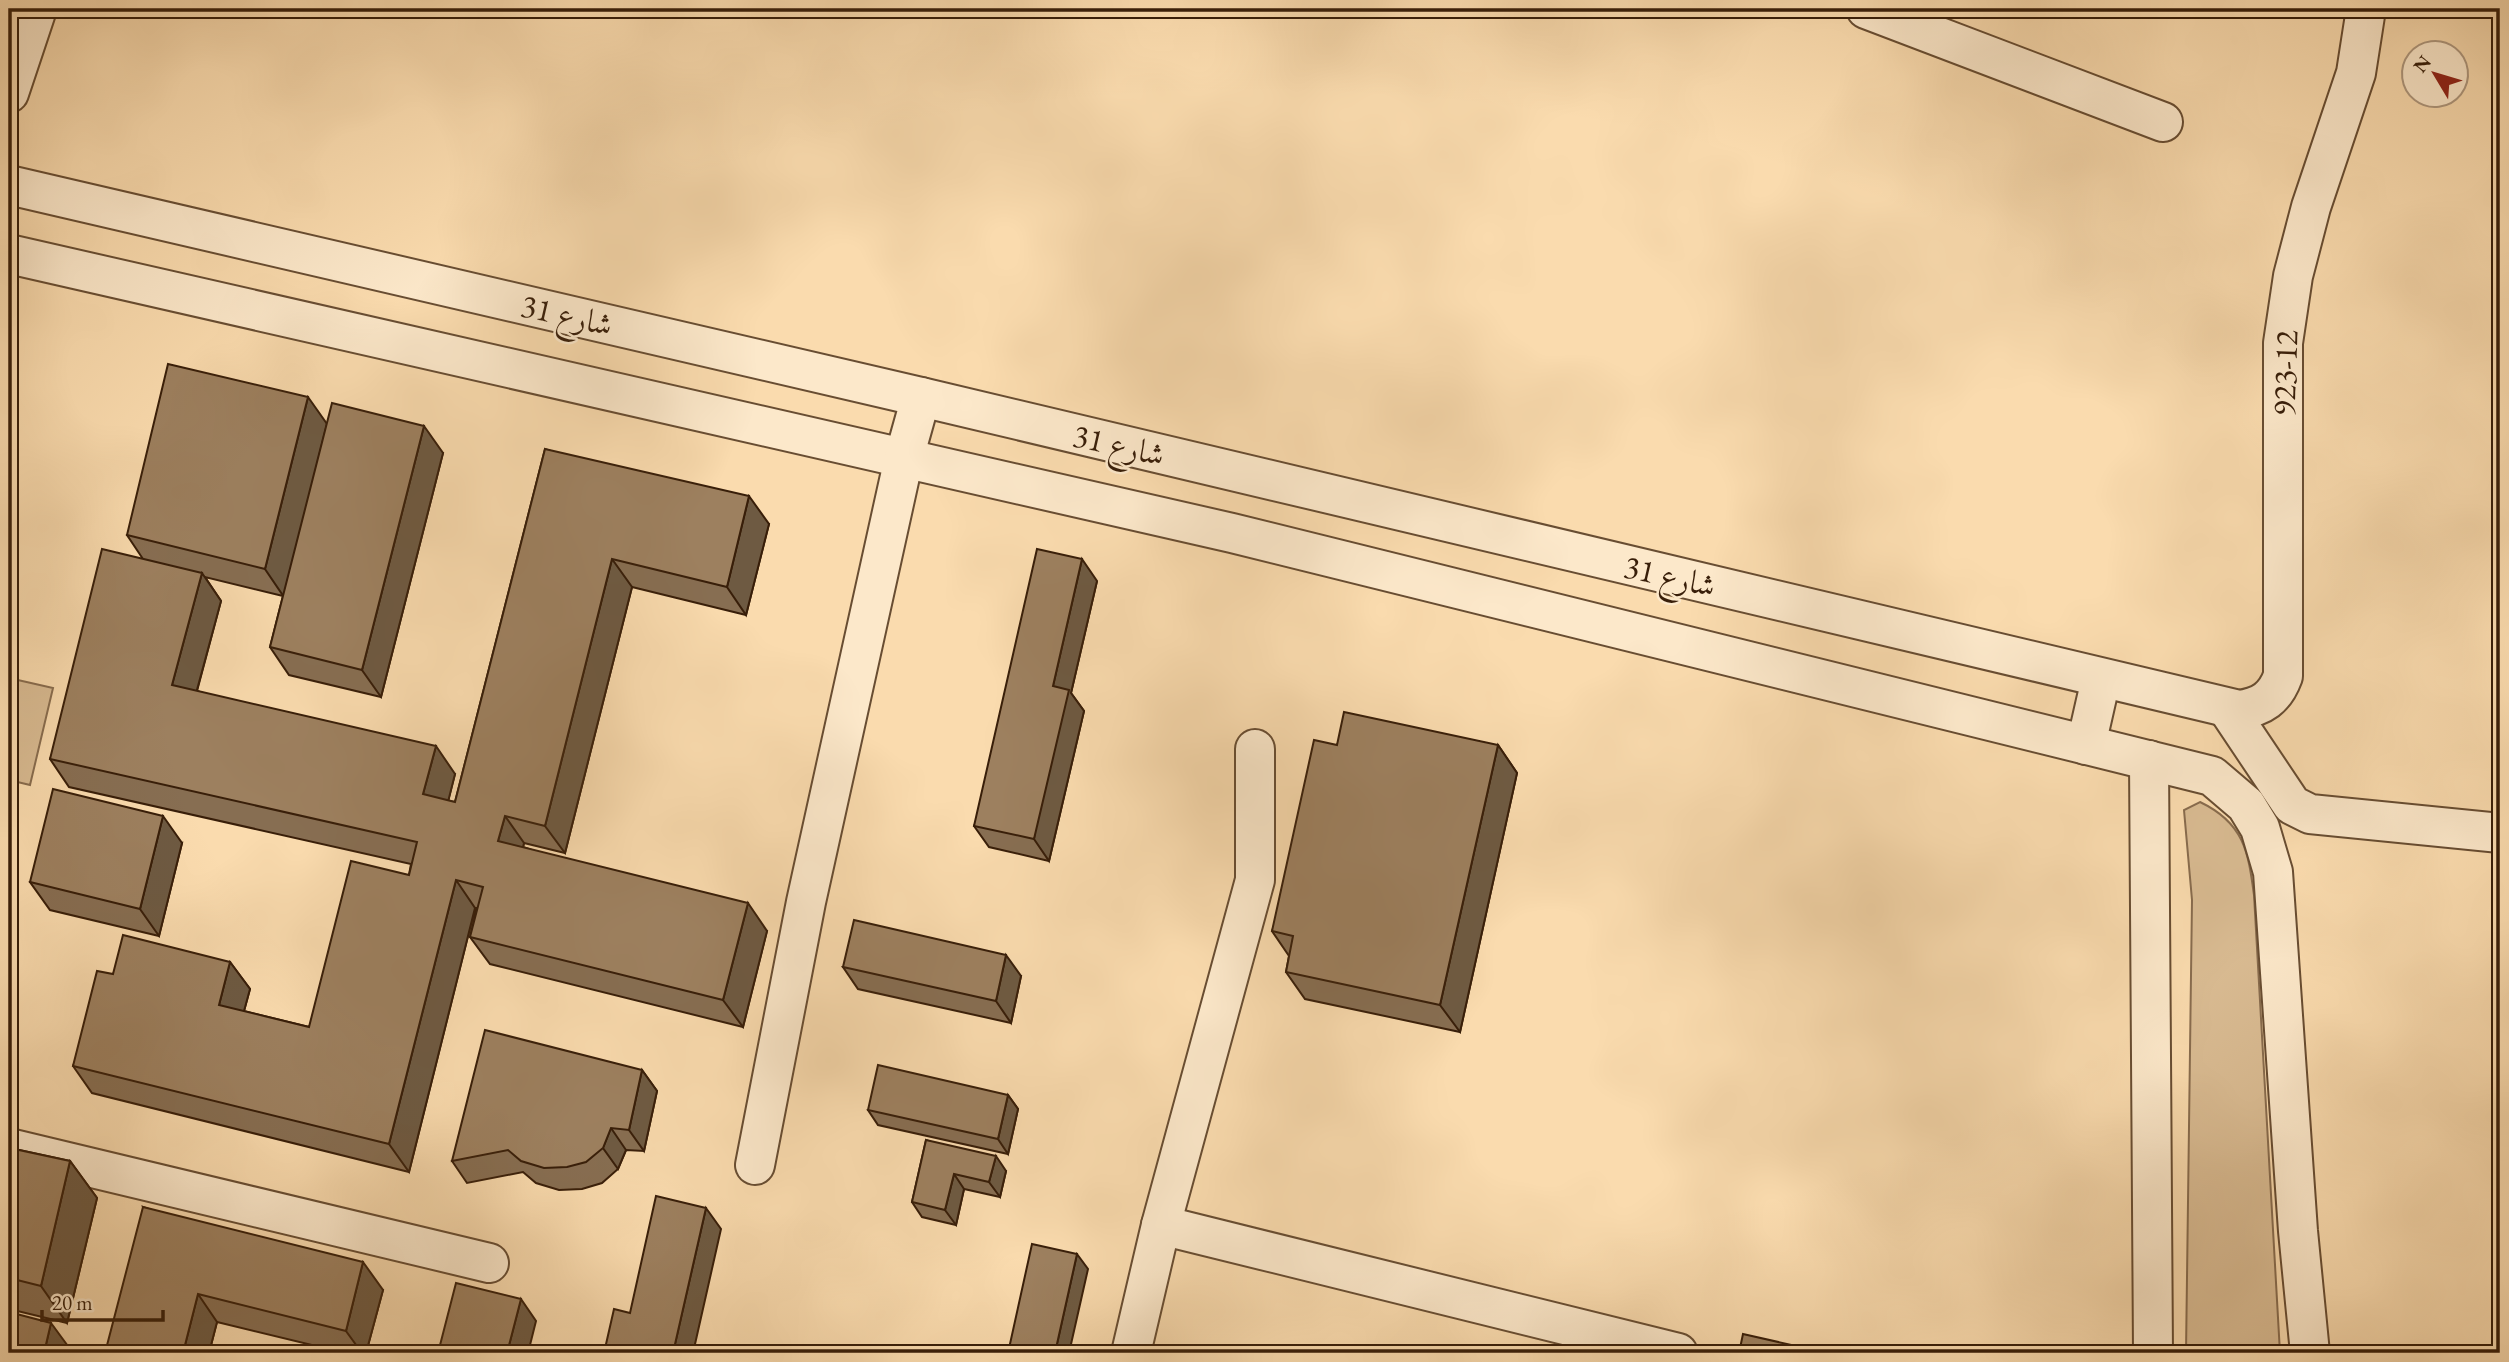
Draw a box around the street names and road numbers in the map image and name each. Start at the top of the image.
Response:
street label: شارع 31 [516,284,617,352]
street label: 923-12 [2263,329,2308,416]
street label: شارع 31 [1068,414,1169,482]
street label: شارع 31 [1619,545,1720,613]

